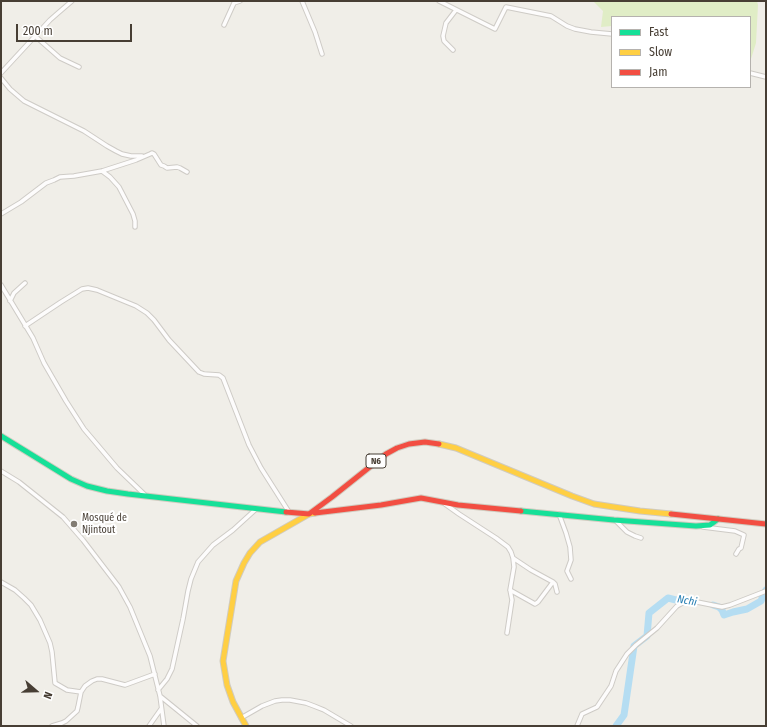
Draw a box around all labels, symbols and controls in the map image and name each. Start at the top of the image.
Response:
scale bar [18,16,134,42]
legend [611,16,751,88]
text: 200 m [23,24,53,38]
text: Fast [649,25,668,39]
text: Slow [649,45,672,59]
text: Jam [649,65,667,79]
road number: N6 [366,454,386,468]
place label: Mosqué de Njintout [82,512,127,536]
marker: Mosqué de Njintout [69,519,79,529]
water label: Nchi [676,593,698,609]
north arrow [16,671,56,711]
text: N [41,690,55,701]

